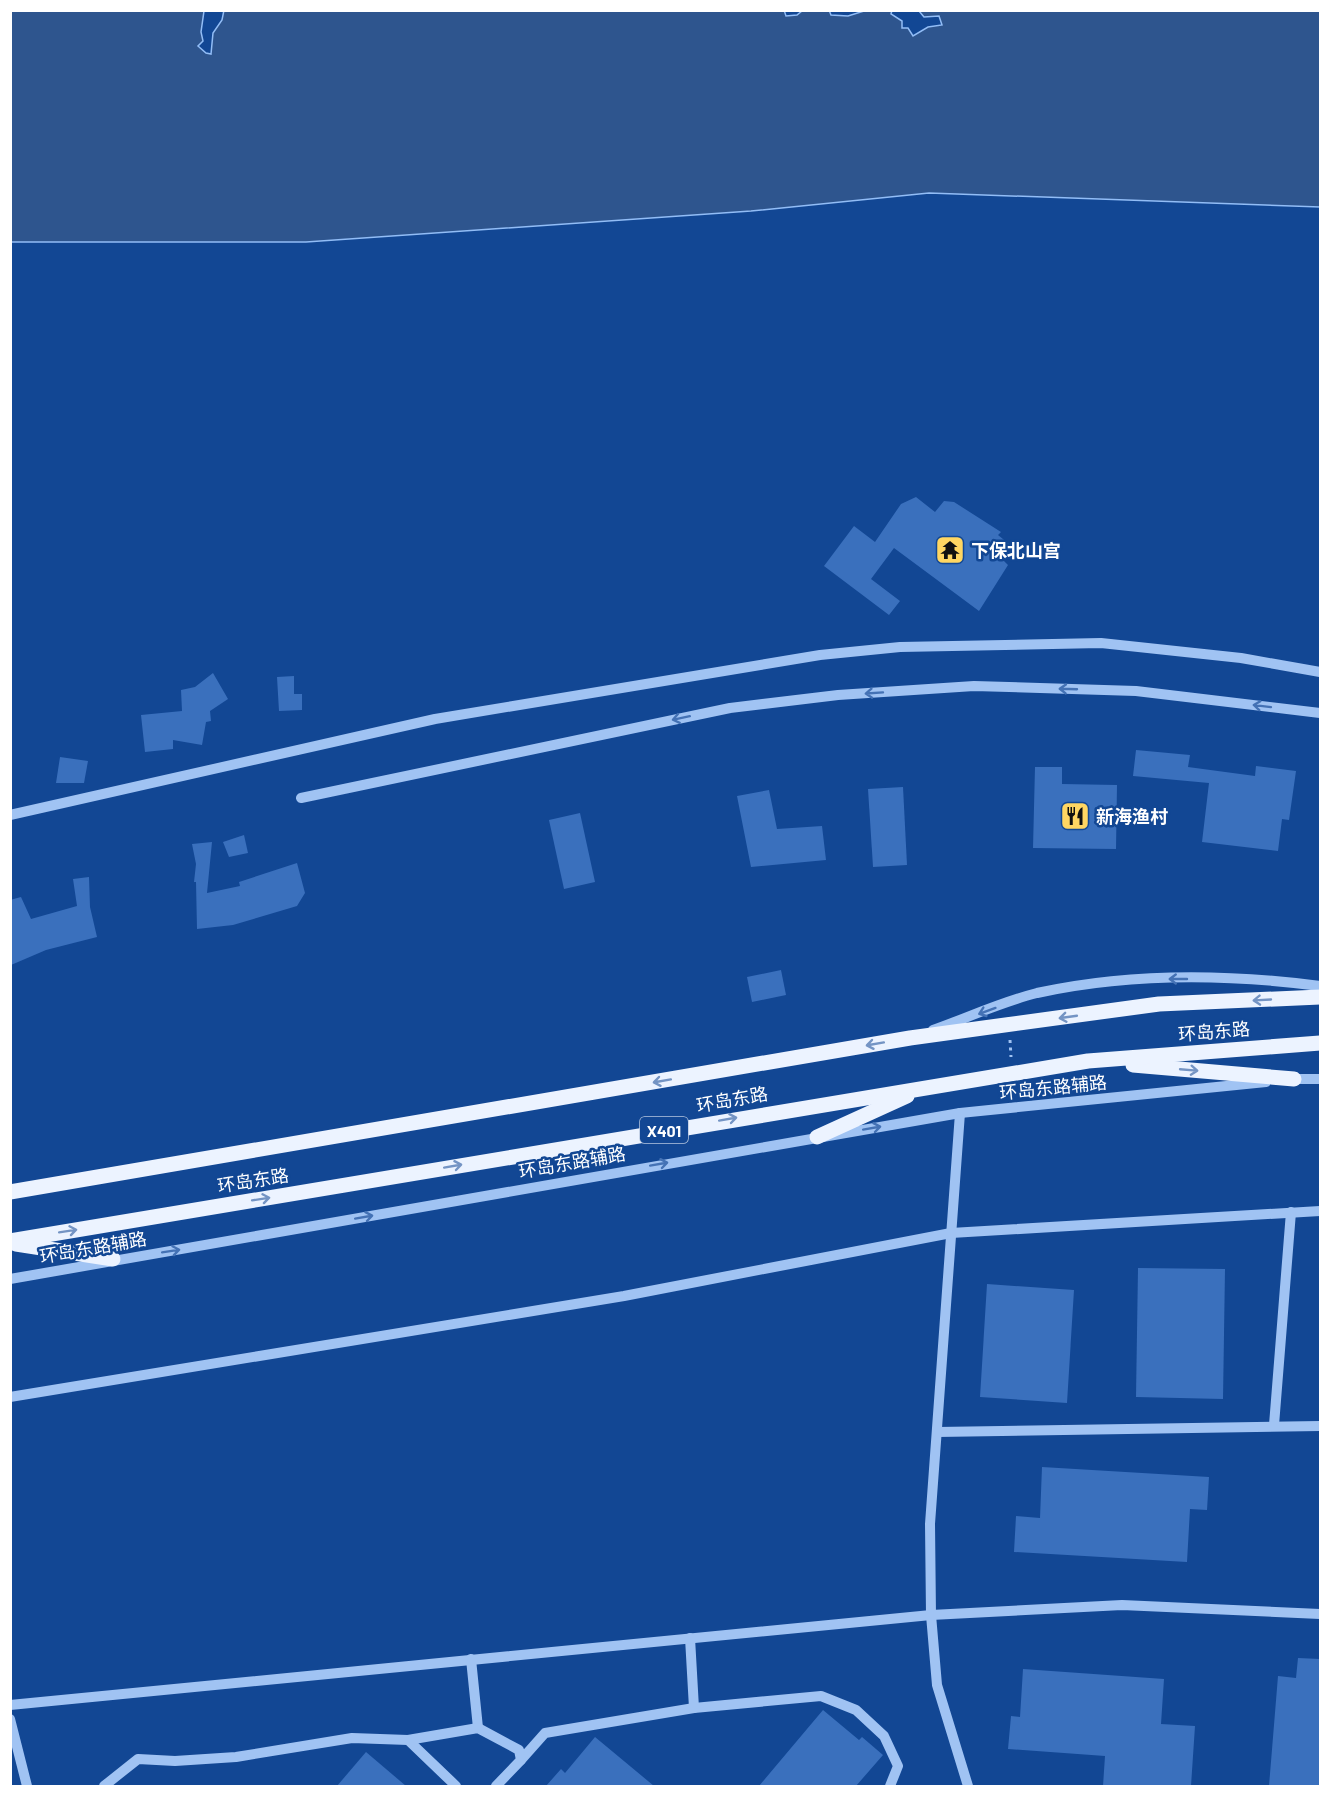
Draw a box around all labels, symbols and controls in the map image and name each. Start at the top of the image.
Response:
temple icon: 下保北山宫 [934,534,966,566]
place label: 下保北山宫 [971,539,1061,561]
one-way arrow [1059,683,1079,694]
one-way arrow [864,687,884,698]
one-way arrow [1253,700,1273,711]
one-way arrow [671,713,690,725]
restaurant icon: 新海渔村 [1059,800,1091,832]
place label: 新海渔村 [1096,805,1168,827]
one-way arrow [1169,973,1189,985]
one-way arrow [1253,994,1273,1005]
one-way arrow [978,1006,997,1017]
one-way arrow [1059,1011,1078,1022]
street label: 环岛东路 [1177,1017,1251,1045]
one-way arrow [866,1039,885,1050]
one-way arrow [1178,1065,1198,1076]
street label: 环岛东路辅路 [998,1070,1108,1104]
one-way arrow [653,1076,672,1087]
street label: 环岛东路 [695,1082,769,1116]
one-way arrow [717,1114,737,1125]
road number: X401 [640,1117,688,1143]
one-way arrow [861,1122,881,1133]
street label: 环岛东路辅路 [517,1142,627,1182]
one-way arrow [648,1158,668,1169]
one-way arrow [442,1160,462,1171]
street label: 环岛东路 [216,1164,290,1196]
one-way arrow [250,1193,270,1204]
one-way arrow [353,1211,373,1222]
one-way arrow [58,1225,78,1236]
street label: 环岛东路辅路 [38,1227,148,1267]
one-way arrow [161,1245,181,1256]

